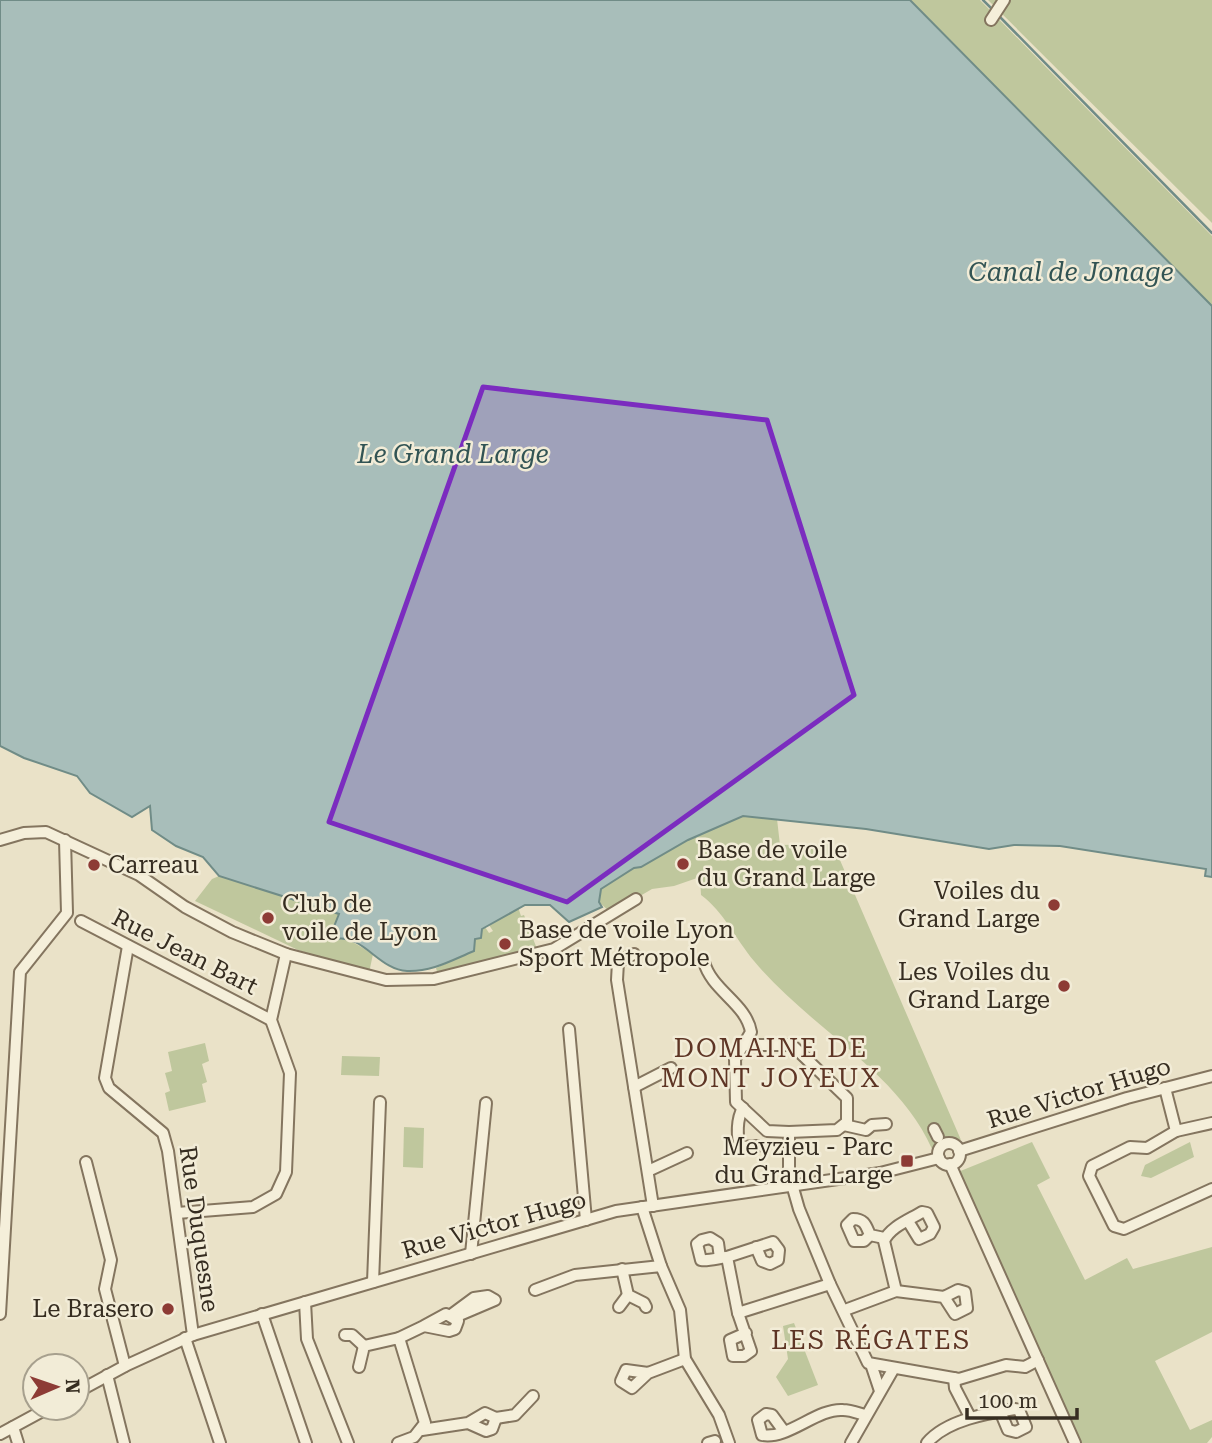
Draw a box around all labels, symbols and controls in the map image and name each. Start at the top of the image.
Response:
water label: Canal de Jonage [968,257,1174,287]
water label: Le Grand Large [356,439,549,469]
place label: Base de voile du Grand Large [697,836,876,892]
place label: Carreau [108,851,199,879]
marker: Base de voile du Grand Large [675,856,691,872]
marker: Carreau [86,857,102,873]
place label: Voiles du Grand Large [898,877,1040,933]
place label: Club de voile de Lyon [282,890,438,946]
marker: Voiles du Grand Large [1046,897,1062,913]
street label: Rue Jean Bart [108,903,262,1001]
marker: Club de voile de Lyon [260,910,276,926]
place label: Base de voile Lyon Sport Métropole [519,916,734,972]
marker: Base de voile Lyon Sport Métropole [497,936,513,952]
place label: Les Voiles du Grand Large [898,958,1050,1014]
marker: Les Voiles du Grand Large [1056,978,1072,994]
district label: DOMAINE DE MONT JOYEUX [661,1033,881,1093]
street label: Rue Victor Hugo [984,1052,1174,1134]
place label: Meyzieu - Parc du Grand Large [714,1133,893,1189]
street label: Rue Duquesne [173,1144,225,1314]
marker: Meyzieu - Parc du Grand Large [899,1153,915,1169]
street label: Rue Victor Hugo [399,1185,589,1265]
place label: Le Brasero [32,1295,154,1323]
marker: Le Brasero [160,1301,176,1317]
district label: LES RÉGATES [771,1324,971,1355]
north arrow [21,1352,91,1422]
scale bar [967,1376,1077,1420]
text: N [61,1379,84,1395]
text: 100 m [978,1389,1038,1413]

